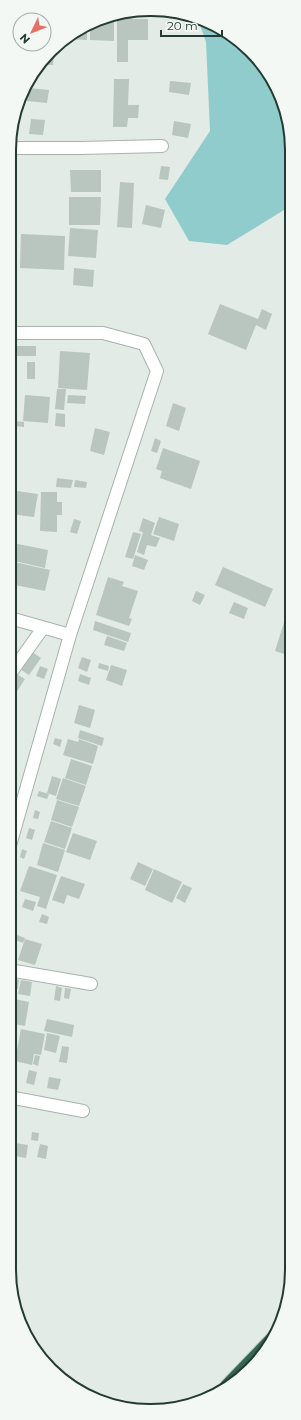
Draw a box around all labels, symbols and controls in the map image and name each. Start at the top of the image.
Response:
north arrow [12,12,52,52]
scale bar [161,12,222,38]
text: 20 m [167,18,198,33]
text: N [17,31,33,47]

